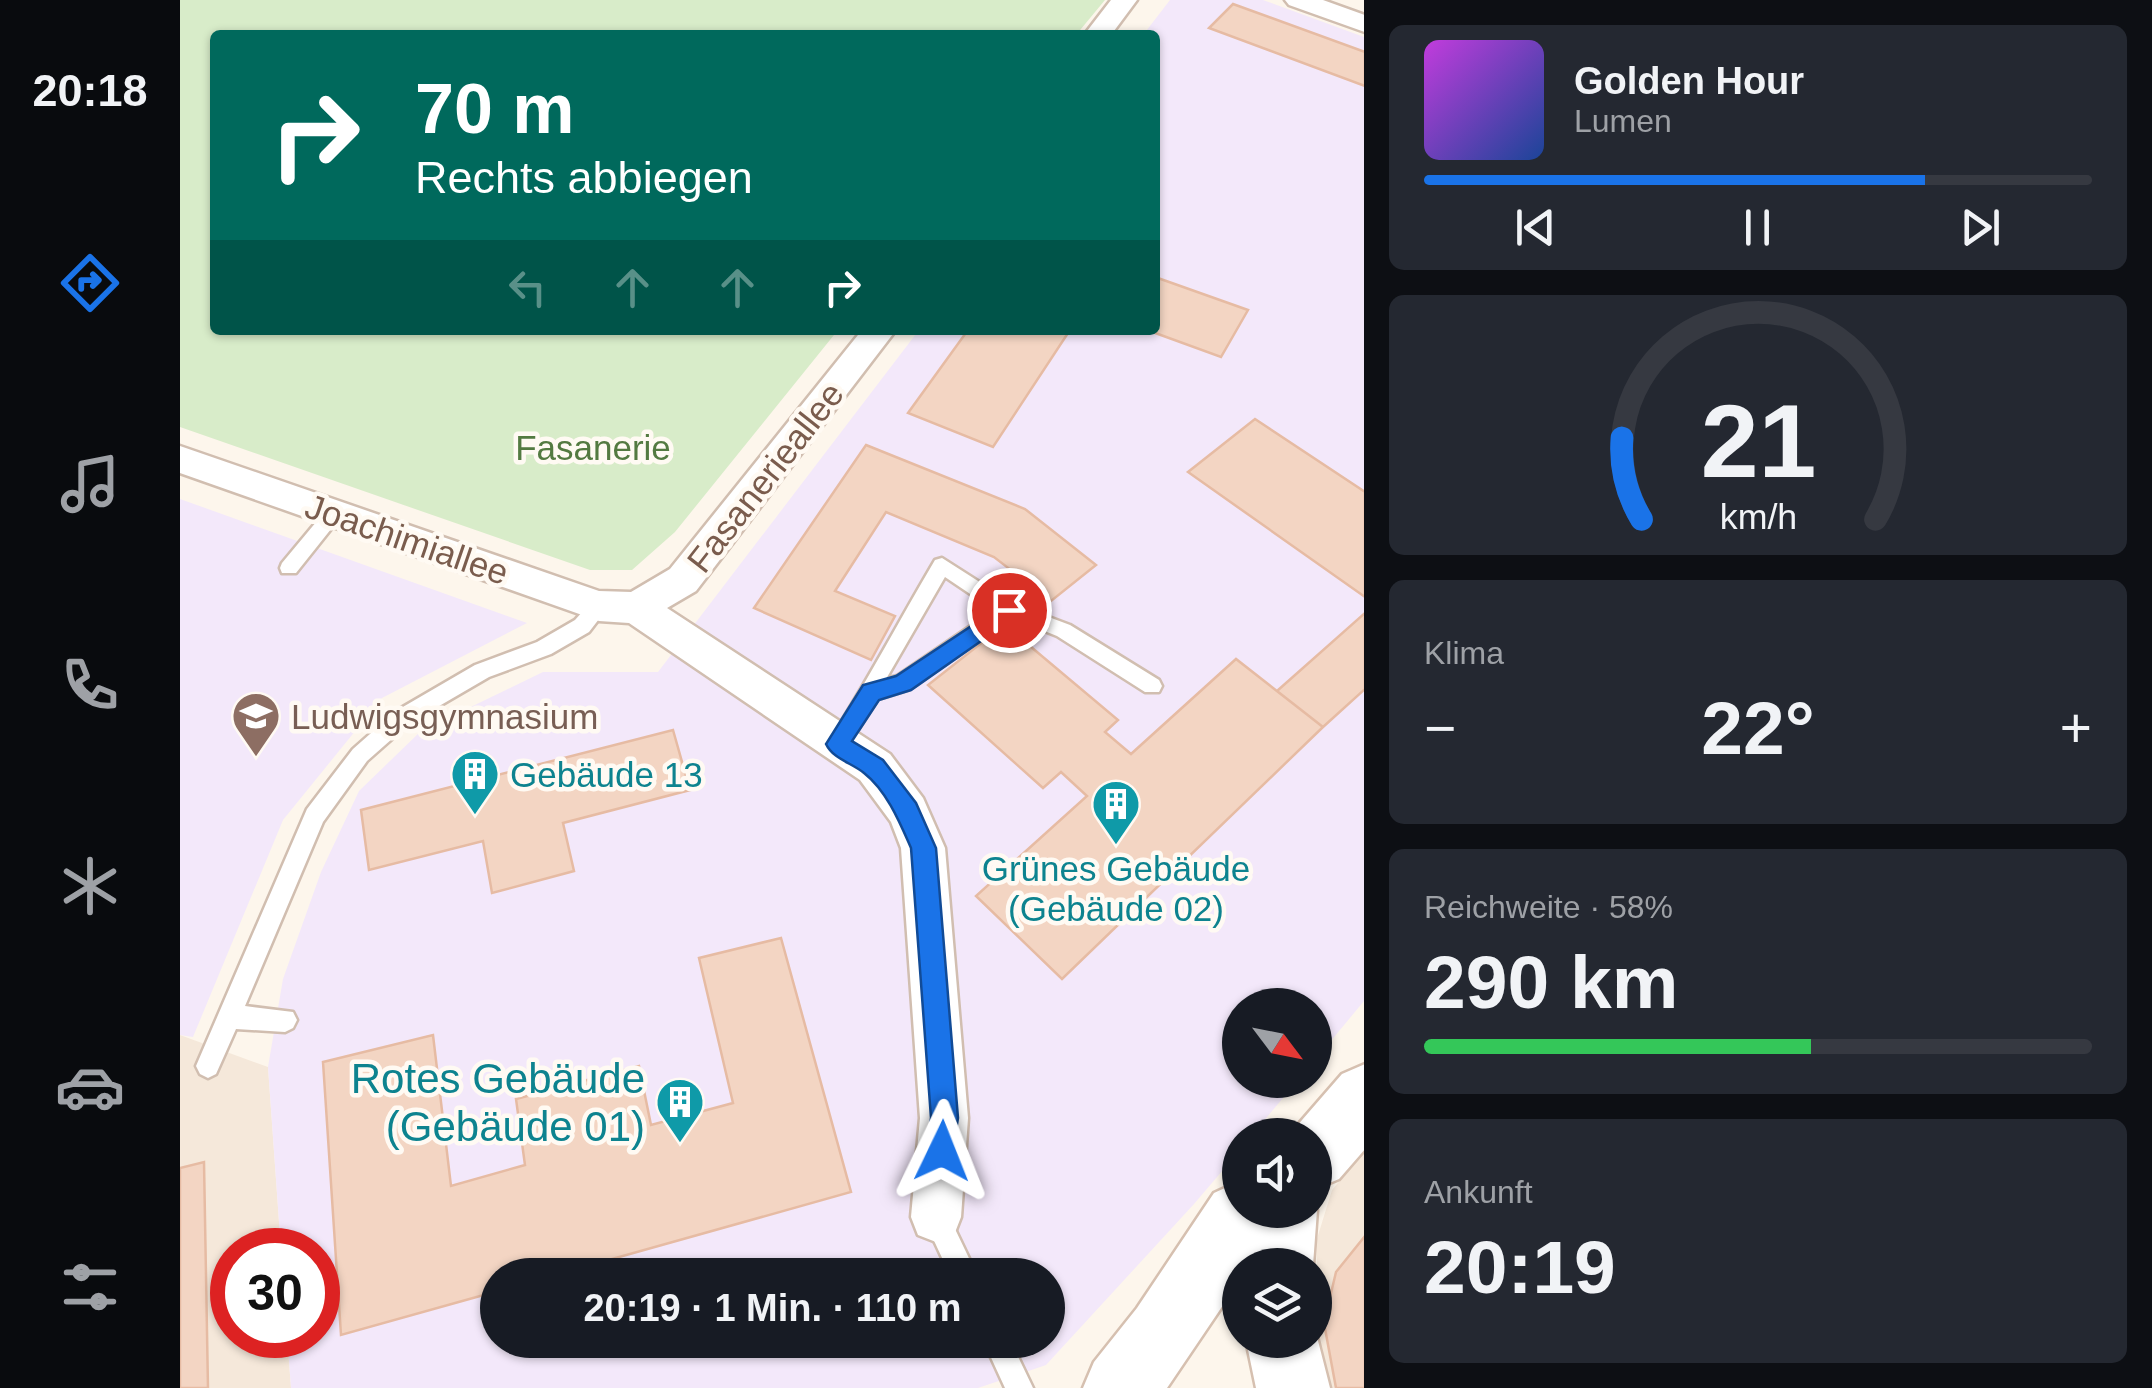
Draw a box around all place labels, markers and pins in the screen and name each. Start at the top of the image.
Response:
pin [967,568,1052,653]
school or university icon: Ludwigsgymnasium [230,690,282,758]
place label: Ludwigsgymnasium [291,697,598,736]
building icon: Gebäude 13 [449,748,501,816]
place label: Gebäude 13 [510,755,703,794]
building icon: Grünes Gebäude (Gebäude 02) [1090,778,1142,846]
place label: Grünes Gebäude (Gebäude 02) [982,849,1250,928]
place label: Rotes Gebäude (Gebäude 01) [351,1055,645,1150]
building icon: Rotes Gebäude (Gebäude 01) [654,1076,706,1144]

